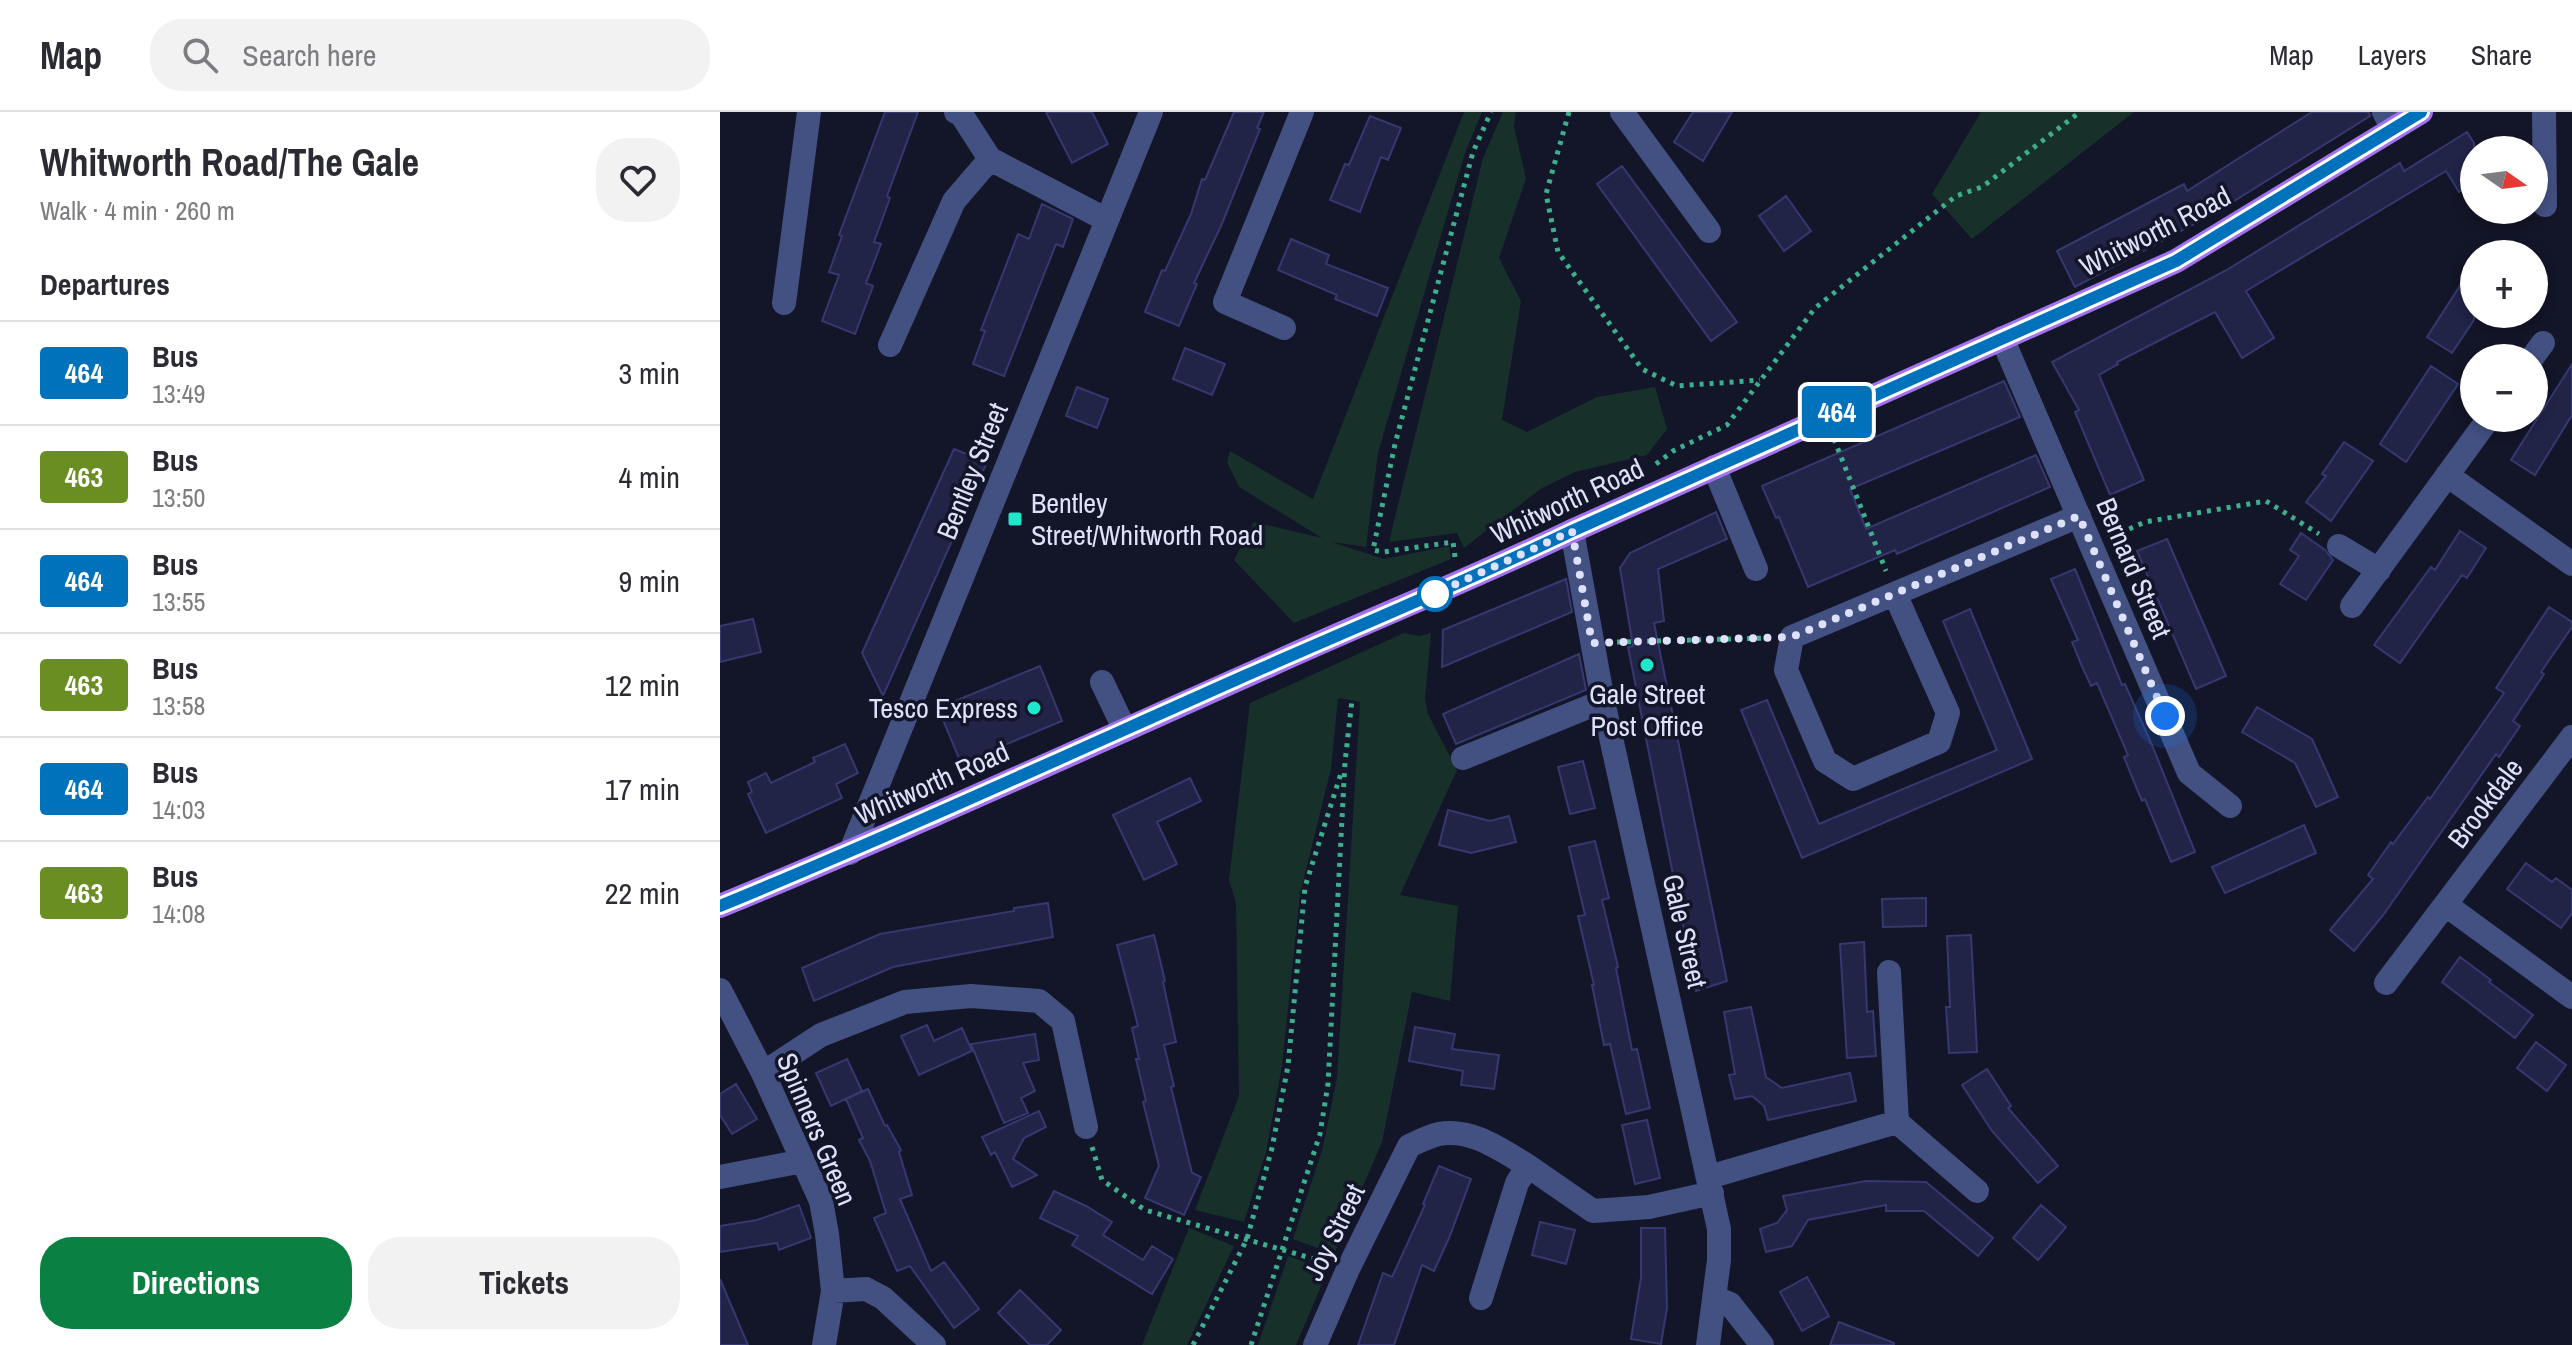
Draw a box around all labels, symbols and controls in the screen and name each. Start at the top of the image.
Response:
search box [150,19,710,91]
text: Map [40,30,102,81]
icon: search [178,33,222,77]
text: Search here [242,35,376,75]
text: Map [2269,36,2314,74]
text: Layers [2358,36,2427,74]
text: Share [2471,36,2532,74]
north arrow [2460,136,2548,224]
map controls [2460,136,2548,432]
text: Whitworth Road/The Gale [40,137,419,188]
button: heart [596,138,680,222]
street label: Whitworth Road [2073,177,2237,285]
text: Walk · 4 min · 260 m [40,193,235,228]
button: + [2460,240,2548,328]
text: Departures [40,264,170,304]
text: Bus [152,336,198,376]
button: − [2460,344,2548,432]
text: 3 min [618,353,680,393]
text: 464 [65,354,103,392]
text: 13:49 [152,376,205,411]
line badge: 464 [1791,386,1883,438]
text: 464 [1818,393,1856,431]
street label: Bentley Street [927,397,1017,545]
text: Bus [152,440,198,480]
street label: Whitworth Road [1484,449,1650,553]
text: 4 min [618,457,680,497]
text: 463 [65,458,103,496]
text: 13:50 [152,480,205,515]
place label: Bentley Street/Whitworth Road [1031,484,1263,554]
street label: Bernard Street [2087,492,2181,644]
marker: Bentley Street/Whitworth Road [1006,510,1024,528]
text: Bus [152,544,198,584]
text: 9 min [618,561,680,601]
text: 464 [65,562,103,600]
unlabelled marker [1418,577,1452,611]
text: 13:55 [152,584,205,619]
text: Bus [152,648,198,688]
marker: Gale Street Post Office [1638,656,1656,674]
text: 12 min [605,665,680,705]
text: 463 [65,666,103,704]
place label: Gale Street Post Office [1589,675,1705,745]
text: 13:58 [152,688,205,723]
place label: Tesco Express [869,689,1018,727]
your location [2145,696,2185,736]
marker: Tesco Express [1025,699,1043,717]
street label: Whitworth Road [849,732,1015,834]
street label: Brookdale [2439,750,2531,856]
text: Bus [152,752,198,792]
text: 17 min [605,769,680,809]
text: 464 [65,770,103,808]
text: 14:03 [152,792,205,827]
text: Bus [152,856,198,896]
street label: Gale Street [1653,870,1717,992]
text: 22 min [605,873,680,913]
text: 463 [65,874,103,912]
text: 14:08 [152,896,205,931]
street label: Spinners Green [768,1047,866,1211]
street label: Joy Street [1294,1177,1374,1287]
button: Directions [40,1237,352,1329]
button: Tickets [368,1237,680,1329]

